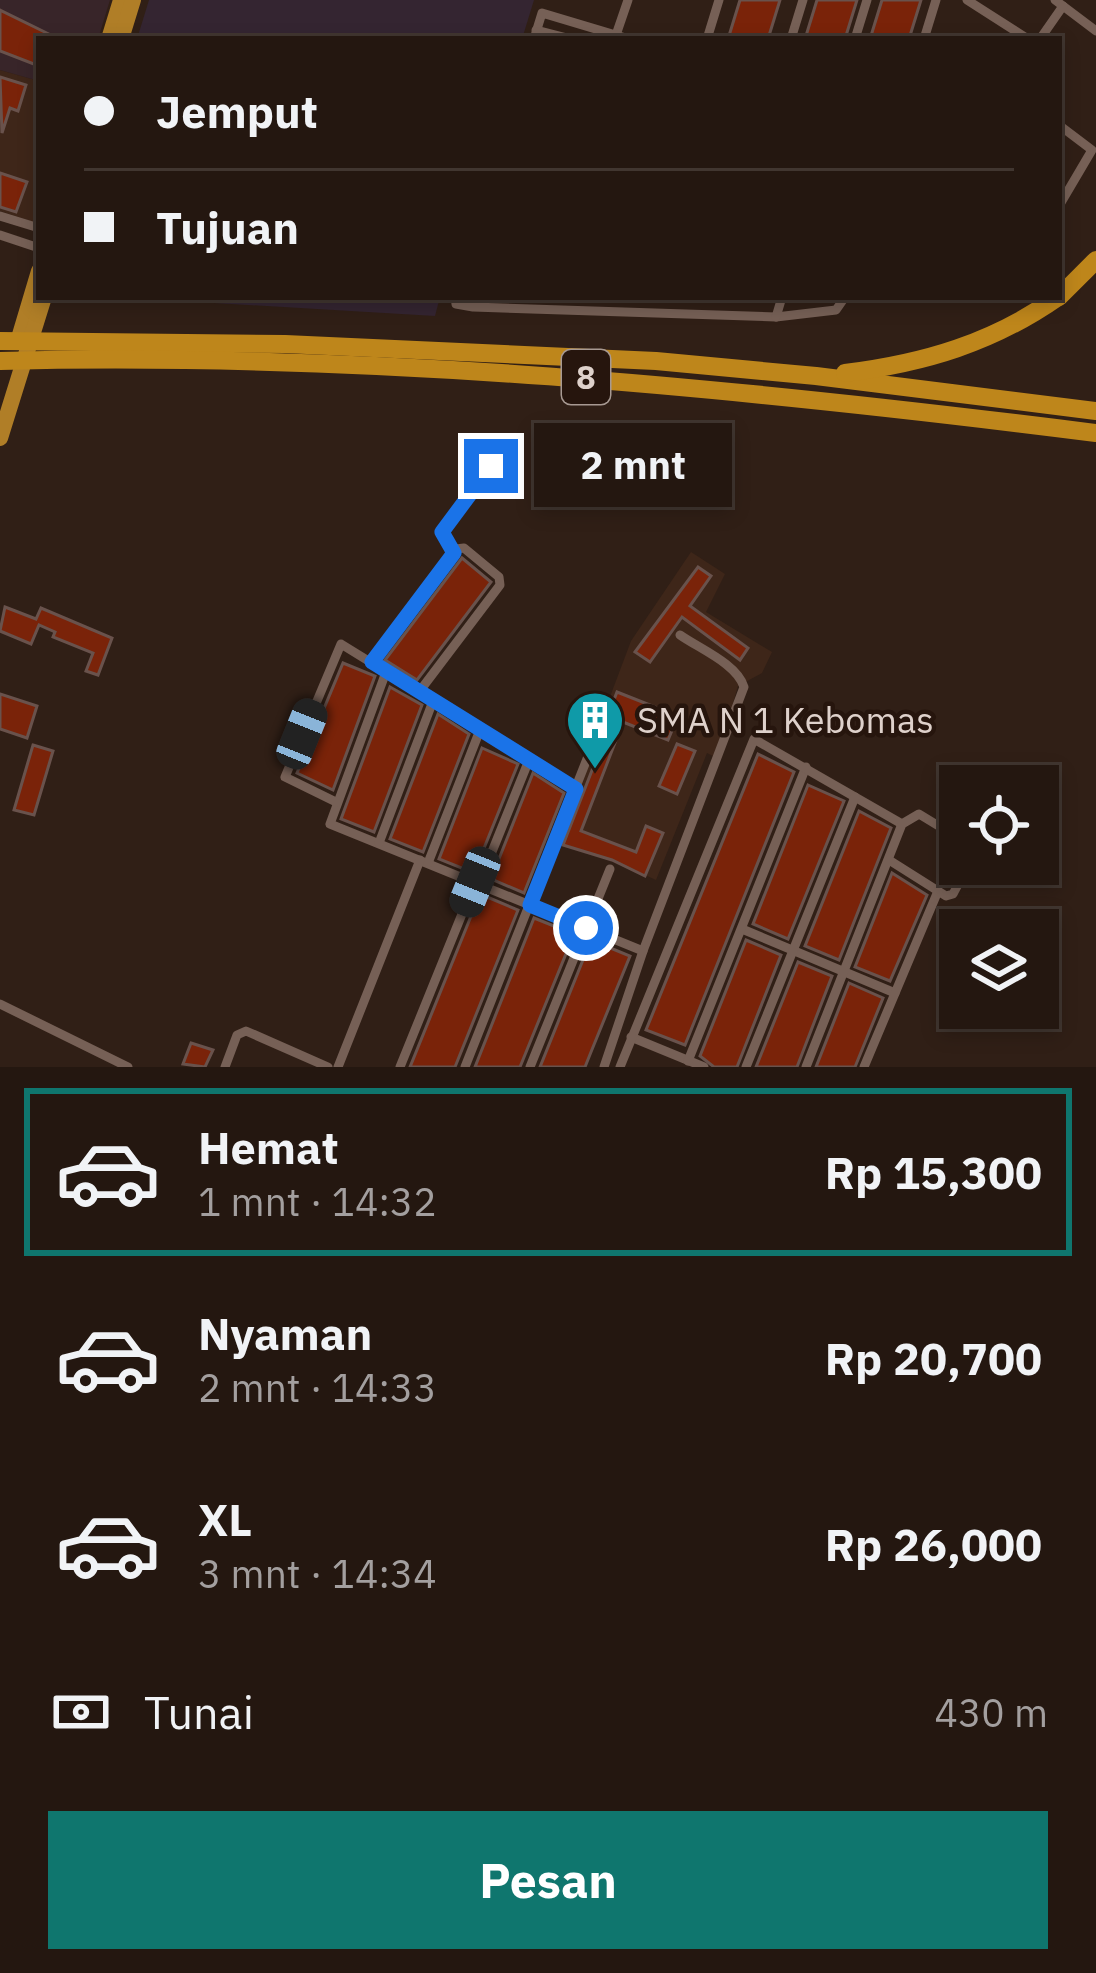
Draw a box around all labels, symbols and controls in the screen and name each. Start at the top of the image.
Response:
text: Jemput [156,82,318,140]
text: Tujuan [156,198,299,256]
road number: 8 [562,350,610,404]
callout: 2 mnt [533,424,731,508]
route end [464,439,518,493]
text: 2 mnt [580,439,686,490]
building icon: SMA N 1 Kebomas [564,689,626,771]
car [272,694,332,774]
place label: SMA N 1 Kebomas [637,696,934,743]
map controls [939,765,1059,1029]
button: locate [939,765,1059,885]
car [445,842,505,922]
route start [559,901,613,955]
button: layers [939,909,1059,1029]
icon: car [54,1118,162,1226]
text: Hemat [198,1118,339,1176]
text: Rp 15,300 [825,1143,1042,1201]
text: 1 mnt · 14:32 [198,1176,437,1227]
icon: car [54,1304,162,1412]
text: Nyaman [198,1304,372,1362]
text: Rp 20,700 [825,1329,1042,1387]
text: 2 mnt · 14:33 [198,1362,437,1413]
icon: car [54,1490,162,1598]
text: XL [198,1490,252,1548]
text: Rp 26,000 [825,1515,1042,1573]
text: 3 mnt · 14:34 [198,1548,437,1599]
icon: cash [48,1679,114,1745]
text: Tunai [144,1683,254,1741]
text: 430 m [935,1687,1048,1738]
button: Pesan [48,1811,1048,1949]

